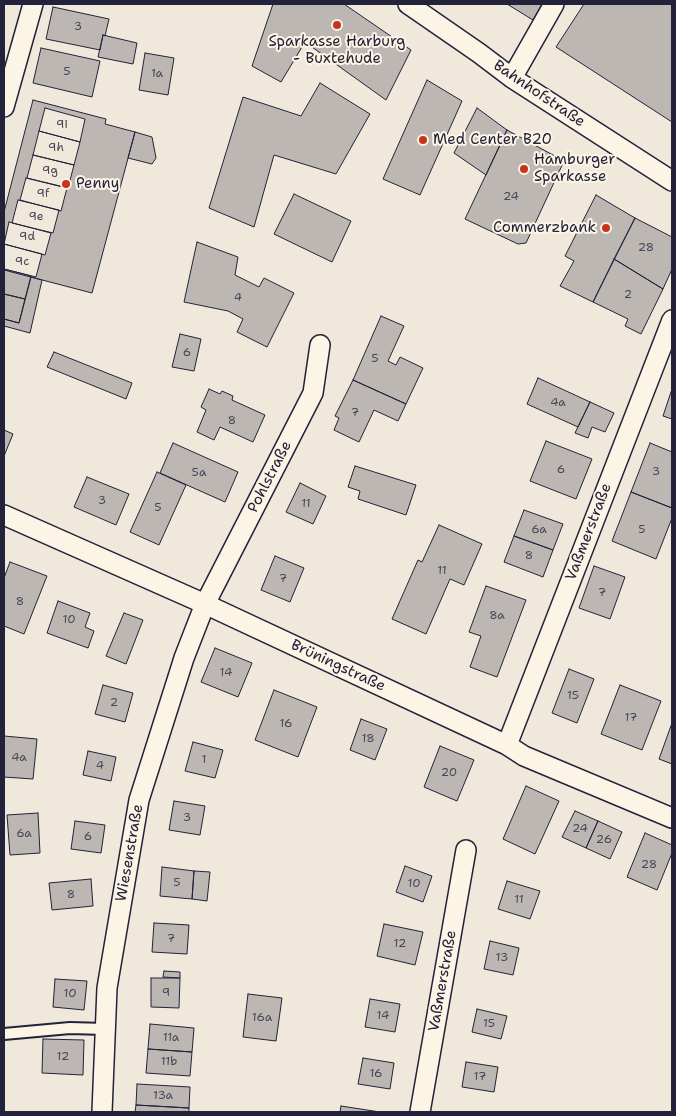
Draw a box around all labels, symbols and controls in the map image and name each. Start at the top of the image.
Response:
marker: Sparkasse Harburg - Buxtehude [331,19,343,31]
house number: 3 [74,20,82,34]
place label: Sparkasse Harburg - Buxtehude [268,33,406,68]
street label: Bahnhofstraße [490,57,588,131]
house number: 5 [63,65,71,79]
house number: 1a [151,67,163,81]
house number: 9i [56,118,68,132]
place label: Med Center B20 [433,131,552,149]
marker: Med Center B20 [417,134,429,146]
house number: 9h [48,141,64,155]
place label: Hamburger Sparkasse [534,151,615,186]
marker: Hamburger Sparkasse [518,163,530,175]
house number: 9g [42,164,58,178]
place label: Penny [76,175,119,193]
marker: Penny [60,178,72,190]
house number: 9f [37,187,49,201]
house number: 24 [503,190,519,204]
house number: 9e [28,210,44,224]
place label: Commerzbank [493,219,596,237]
marker: Commerzbank [600,222,612,234]
house number: 9d [19,230,35,244]
house number: 28 [638,241,654,255]
house number: 9c [15,255,29,269]
house number: 2 [624,288,632,302]
house number: 4 [234,291,242,305]
house number: 6 [183,346,191,360]
house number: 5 [371,352,379,366]
house number: 4a [550,396,566,410]
house number: 7 [351,406,359,420]
house number: 8 [228,414,236,428]
street label: Pohlstraße [244,438,296,516]
house number: 6 [557,463,565,477]
house number: 3 [652,465,660,479]
house number: 5a [192,466,206,480]
street label: Vaßmerstraße [562,481,616,583]
house number: 3 [98,494,106,508]
house number: 11 [301,497,311,511]
house number: 5 [154,501,162,515]
house number: 6a [531,523,547,537]
house number: 5 [638,523,646,537]
house number: 8 [525,549,533,563]
house number: 11 [437,564,447,578]
house number: 7 [279,572,287,586]
house number: 7 [598,586,606,600]
house number: 8 [16,595,24,609]
house number: 8a [489,609,505,623]
house number: 10 [62,613,76,627]
street label: Brüningstraße [288,636,388,696]
house number: 14 [220,666,232,680]
house number: 15 [567,689,579,703]
house number: 2 [110,696,118,710]
house number: 17 [625,711,637,725]
house number: 16 [279,717,293,731]
house number: 18 [361,732,375,746]
house number: 4a [11,751,27,765]
house number: 1 [201,753,207,767]
house number: 4 [96,759,104,773]
house number: 20 [441,766,457,780]
street label: Wiesenstraße [113,803,147,903]
house number: 3 [183,811,191,825]
house number: 24 [572,822,588,836]
house number: 6a [16,827,32,841]
house number: 6 [84,830,92,844]
house number: 26 [596,833,612,847]
house number: 28 [641,858,657,872]
house number: 5 [173,876,181,890]
house number: 10 [407,877,421,891]
house number: 8 [67,888,75,902]
house number: 11 [514,893,524,907]
street label: Vaßmerstraße [425,929,461,1033]
house number: 7 [167,932,175,946]
house number: 12 [394,937,406,951]
house number: 13 [496,951,508,965]
house number: 9 [162,986,170,1000]
house number: 10 [63,987,77,1001]
house number: 14 [377,1009,389,1023]
house number: 16a [252,1011,272,1025]
house number: 15 [483,1017,495,1031]
house number: 11a [163,1031,179,1045]
house number: 12 [57,1050,69,1064]
house number: 11b [161,1055,177,1069]
house number: 16 [369,1067,383,1081]
house number: 17 [474,1070,486,1084]
house number: 13a [153,1089,173,1103]

